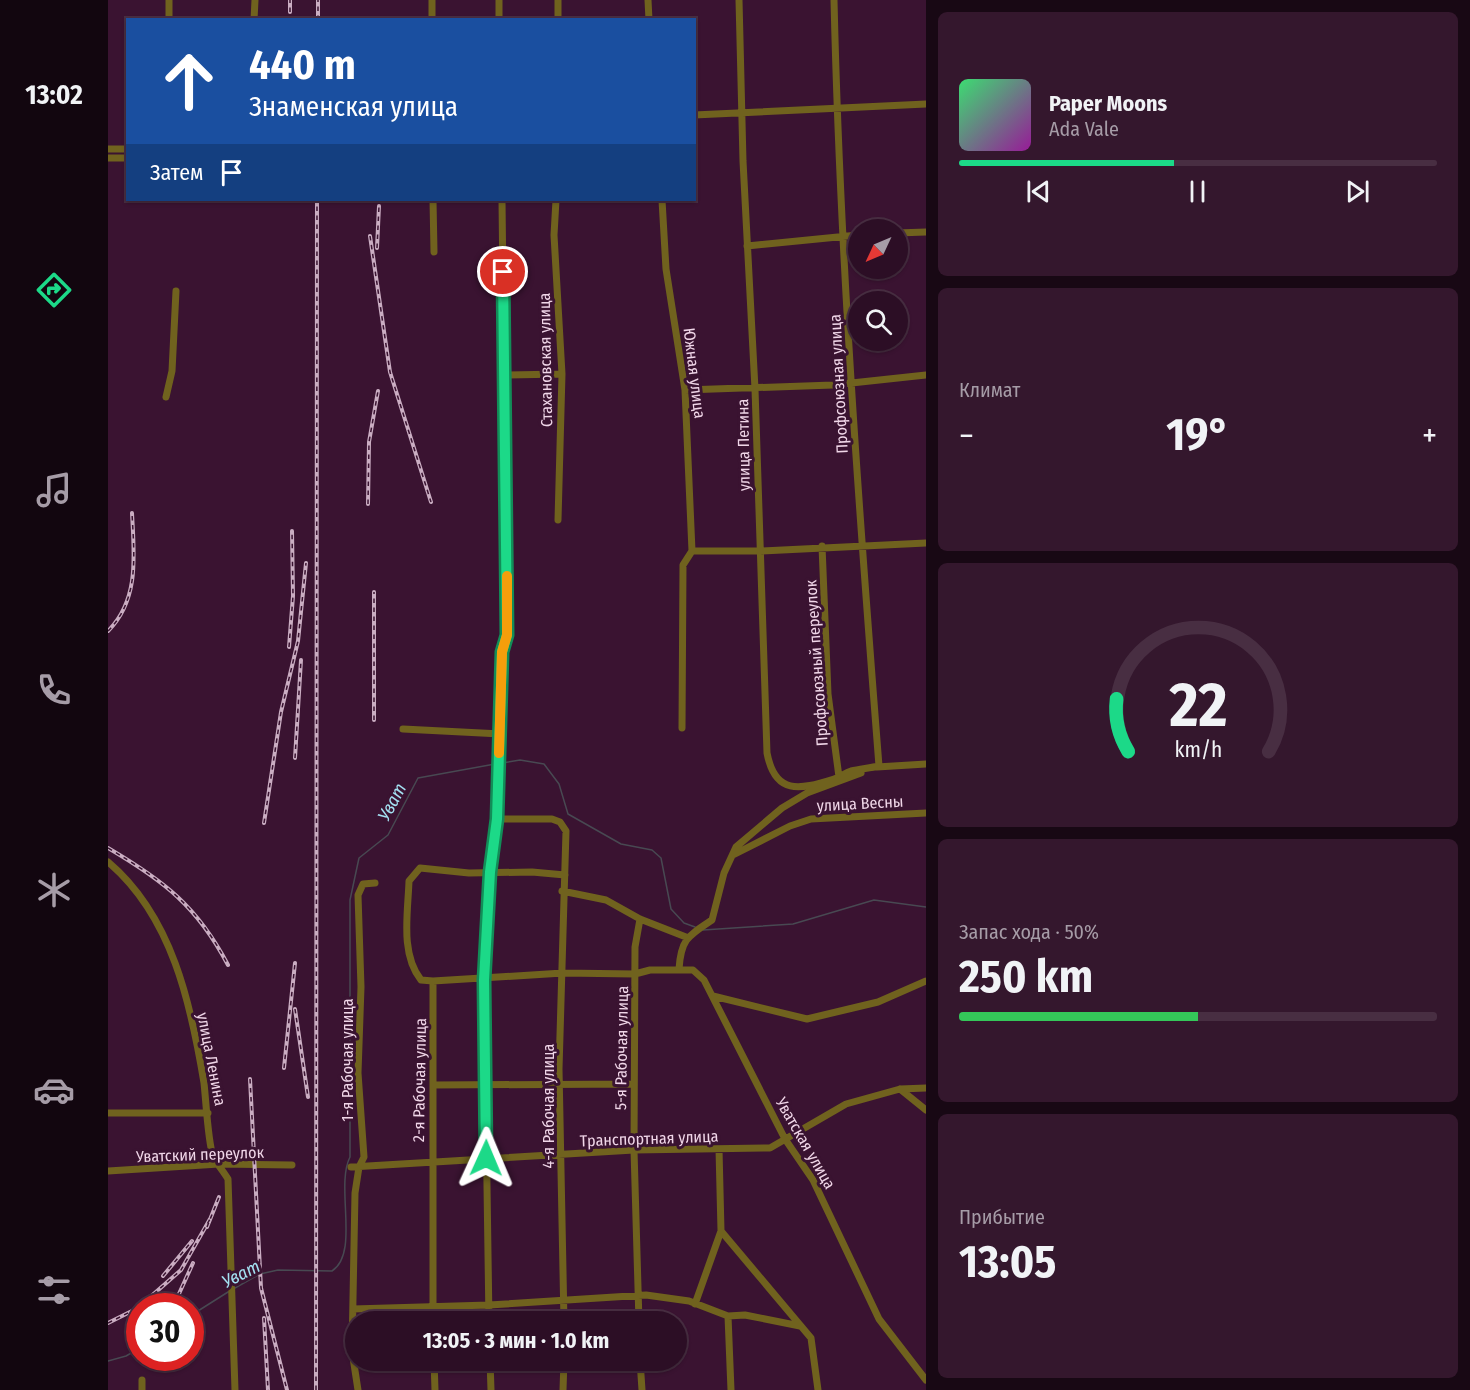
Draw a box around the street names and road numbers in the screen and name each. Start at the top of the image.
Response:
street label: Стахановская улица [535,293,556,427]
street label: Профсоюзная улица [825,314,852,454]
street label: Южная улица [680,327,710,420]
street label: улица Петина [733,398,754,491]
street label: Профсоюзный переулок [801,579,832,747]
street label: улица Весны [816,792,904,815]
street label: 5-я Рабочая улица [611,986,632,1110]
street label: 1-я Рабочая улица [338,998,357,1122]
street label: улица Ленина [193,1011,230,1108]
street label: 2-я Рабочая улица [409,1018,430,1142]
street label: 4-я Рабочая улица [539,1043,558,1168]
street label: Уватская улица [771,1093,840,1193]
street label: Транспортная улица [579,1127,719,1150]
street label: Уватский переулок [135,1143,265,1166]

